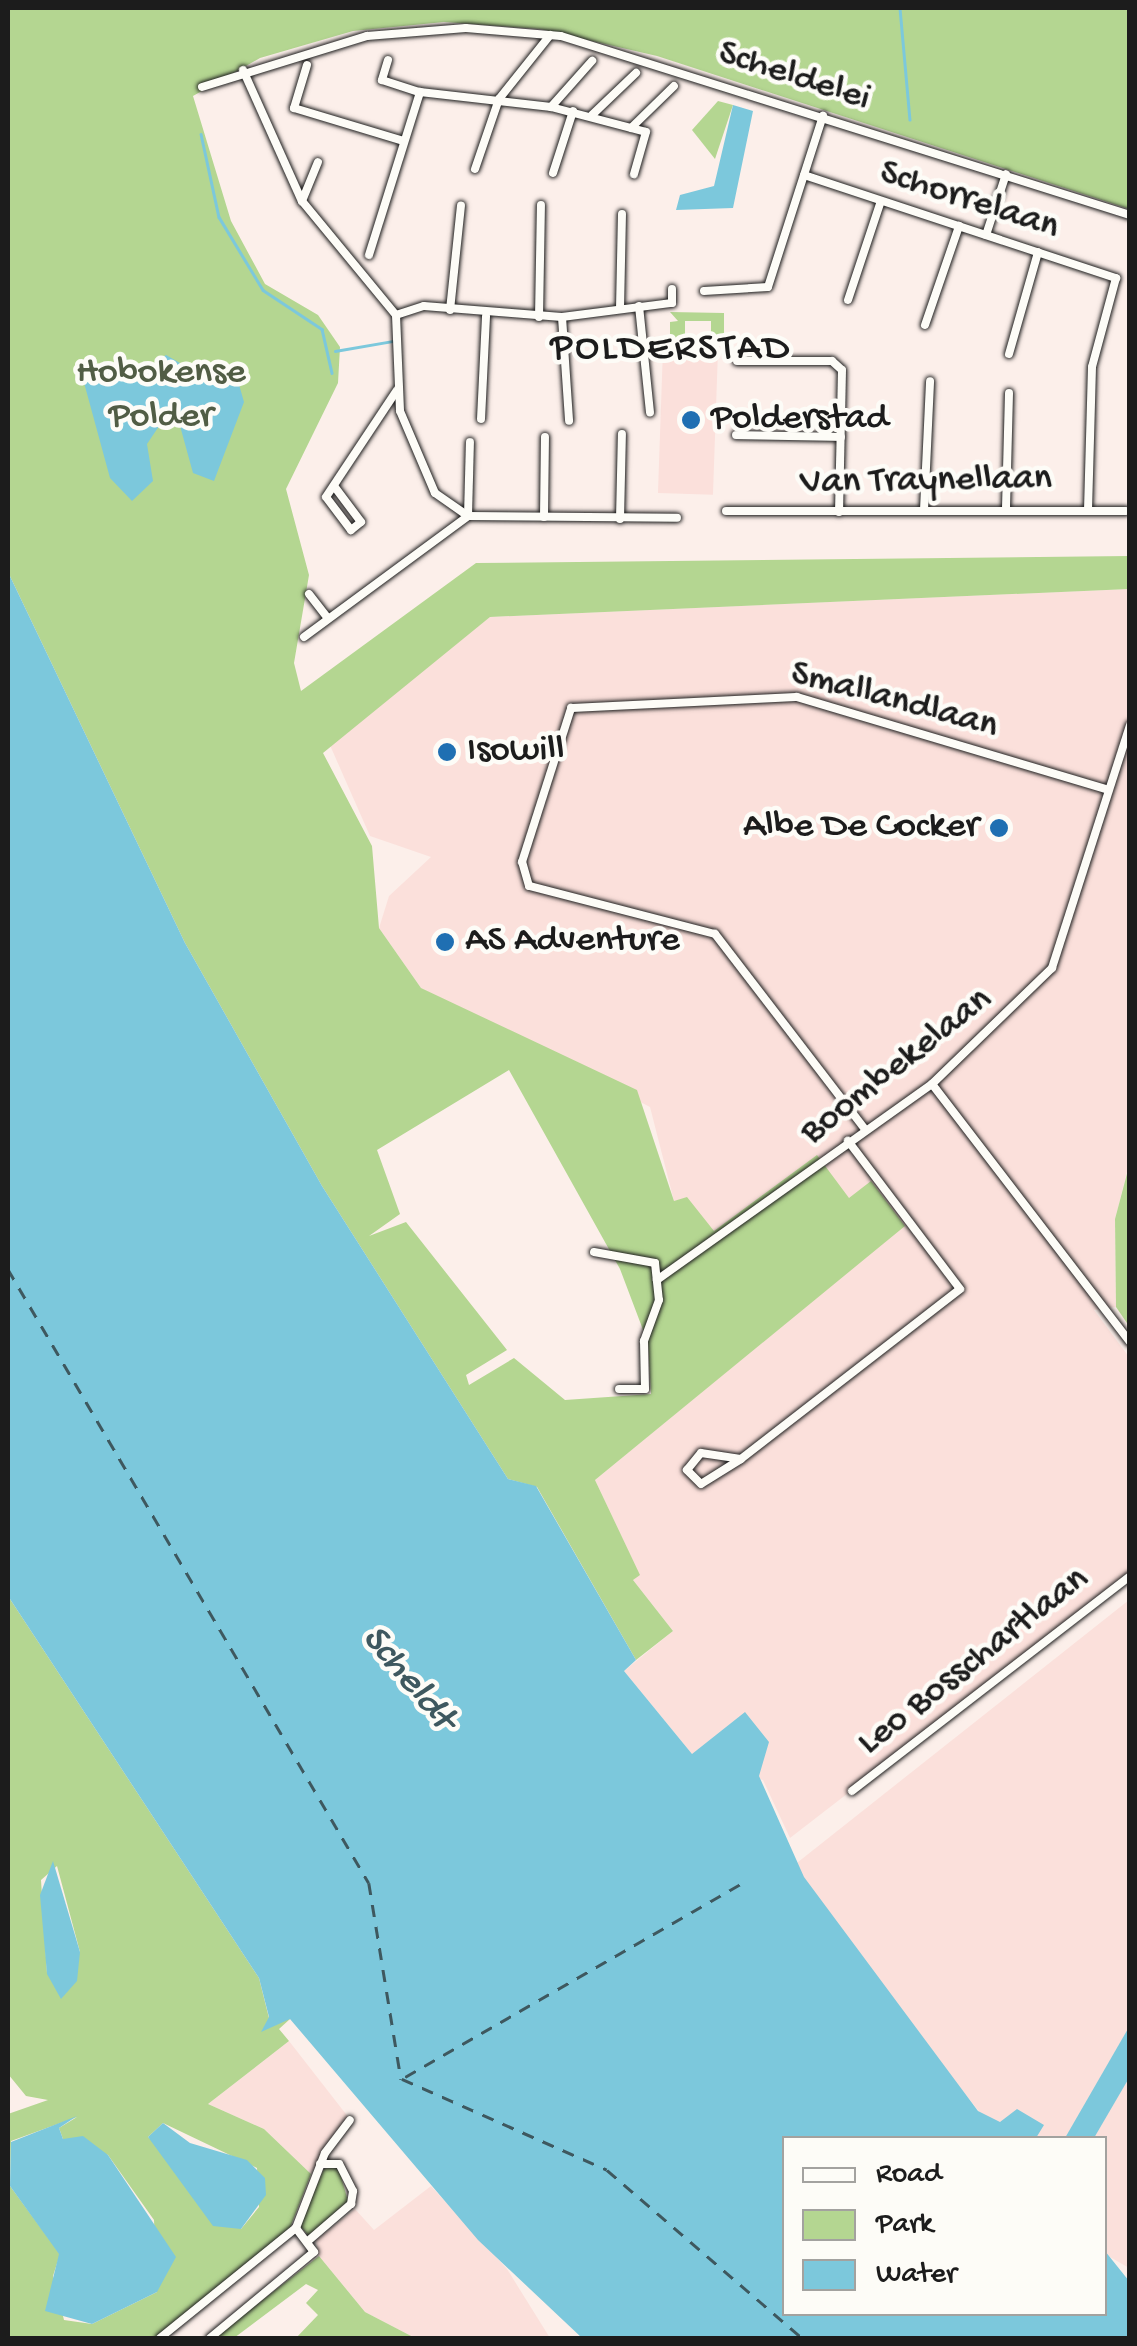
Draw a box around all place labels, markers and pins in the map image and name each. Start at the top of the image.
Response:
place label: Polderstad [711,397,888,443]
marker: Polderstad [680,409,702,431]
place label: Isowill [467,729,564,775]
marker: Isowill [436,741,458,763]
place label: Albe De Cocker [743,805,979,851]
marker: Albe De Cocker [988,817,1010,839]
place label: AS Adventure [465,919,680,965]
marker: AS Adventure [434,931,456,953]

